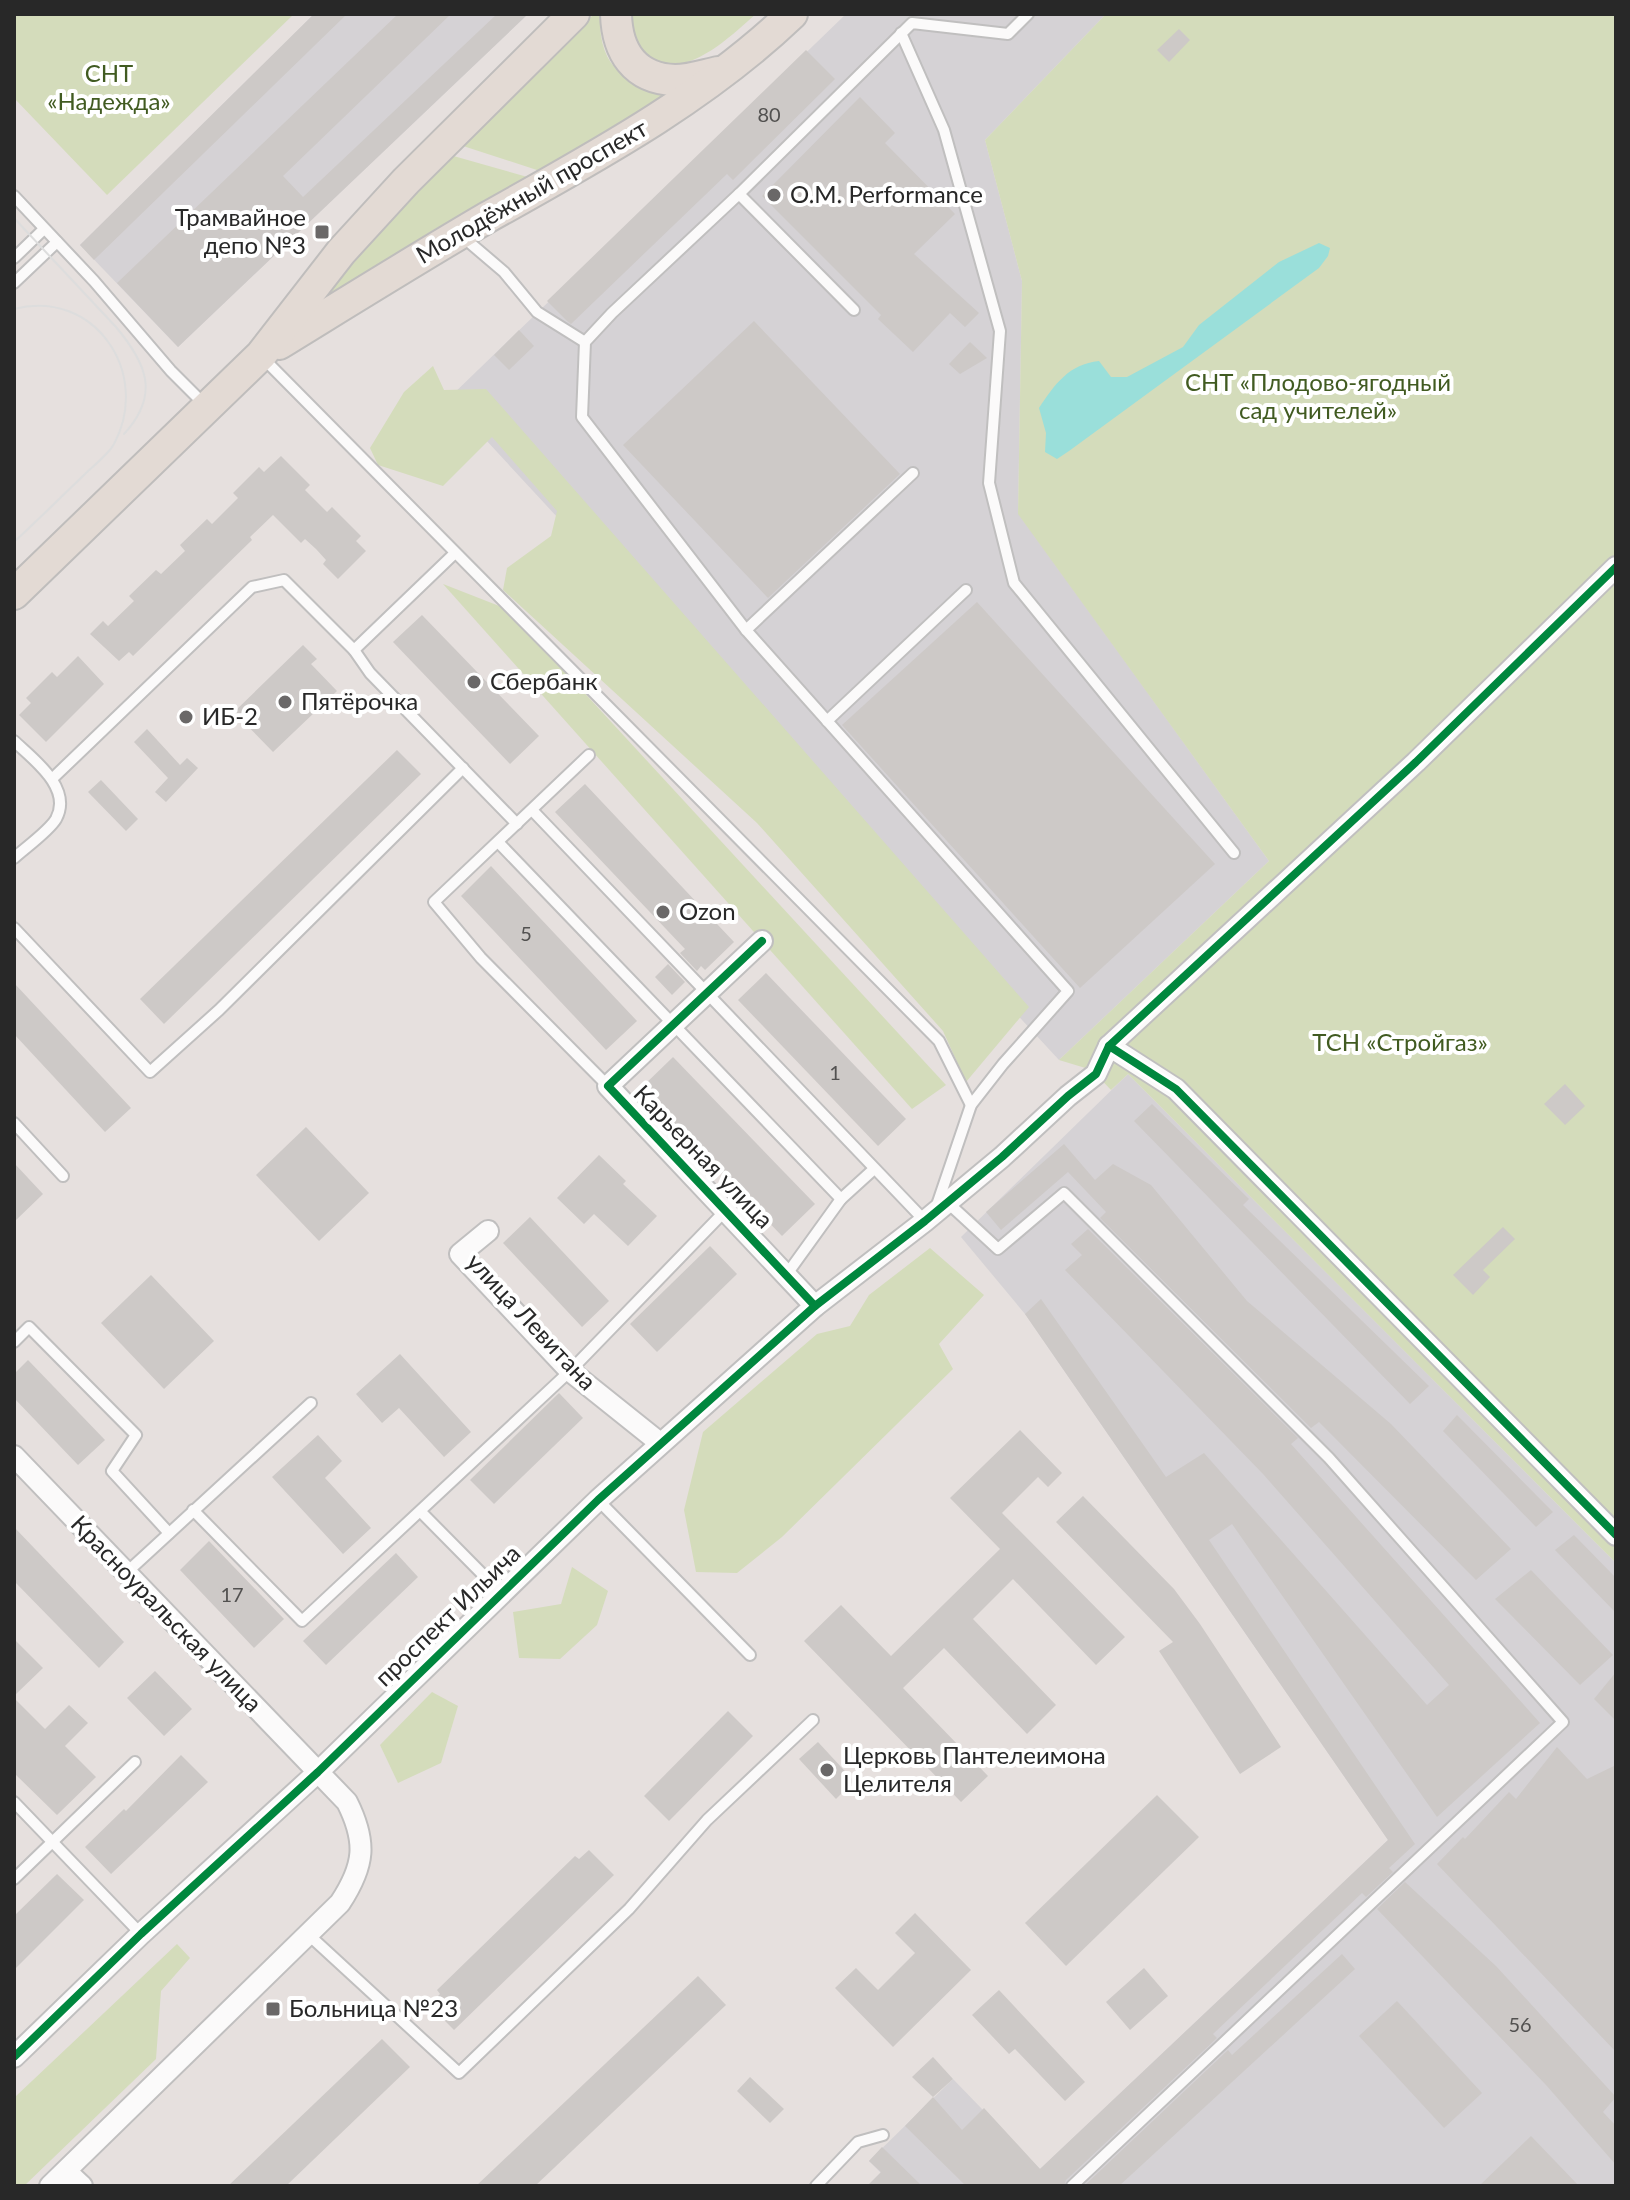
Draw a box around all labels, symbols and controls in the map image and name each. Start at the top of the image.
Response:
park label: СНТ «Надежда» [47,58,171,115]
house number: 80 [757,102,781,126]
street label: Молодёжный проспект [411,113,652,269]
place label: O.M. Performance [790,179,983,208]
marker: O.M. Performance [765,186,783,204]
place label: Трамвайное депо №3 [175,202,306,259]
marker: Трамвайное депо №3 [313,223,331,241]
park label: СНТ «Плодово-ягодный сад учителей» [1185,367,1451,424]
place label: Сбербанк [490,666,598,695]
marker: Сбербанк [465,673,483,691]
place label: Пятёрочка [301,686,418,715]
marker: Пятёрочка [276,693,294,711]
place label: ИБ-2 [202,701,258,730]
marker: ИБ-2 [177,708,195,726]
place label: Ozon [679,896,736,925]
marker: Ozon [654,903,672,921]
house number: 5 [520,921,532,945]
park label: ТСН «Стройгаз» [1312,1027,1488,1056]
house number: 1 [829,1060,841,1084]
street label: Карьерная улица [628,1078,780,1234]
street label: улица Левитана [461,1247,603,1395]
street label: Красноуральская улица [66,1509,269,1717]
street label: проспект Ильича [368,1538,526,1692]
house number: 17 [220,1582,244,1606]
place label: Церковь Пантелеимона Целителя [843,1740,1106,1797]
marker: Церковь Пантелеимона Целителя [818,1761,836,1779]
place label: Больница №23 [289,1993,458,2022]
marker: Больница №23 [264,2000,282,2018]
house number: 56 [1508,2012,1532,2036]

